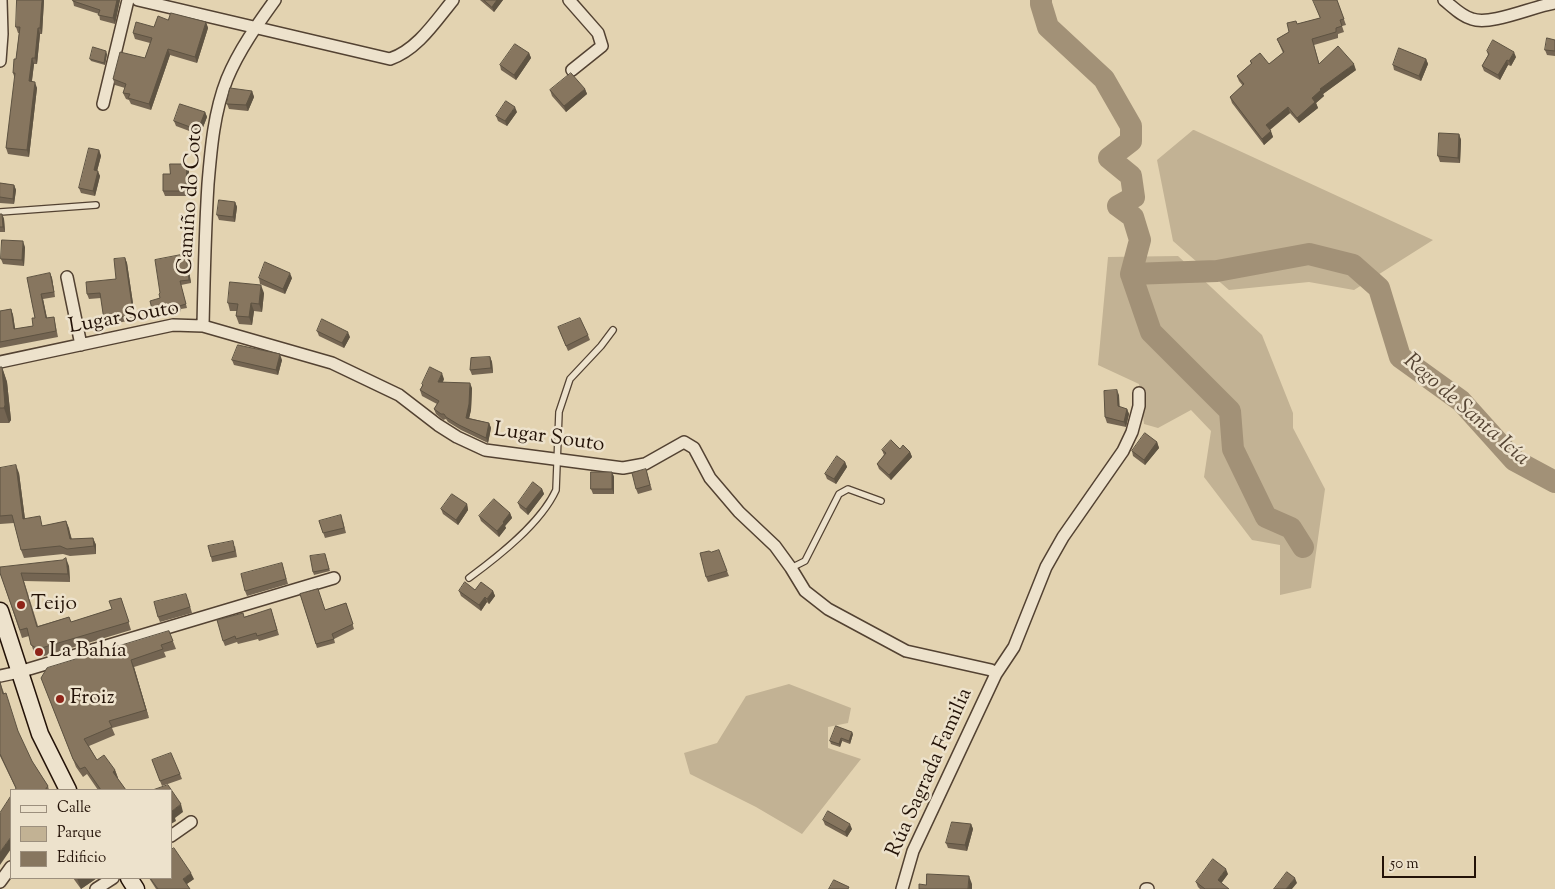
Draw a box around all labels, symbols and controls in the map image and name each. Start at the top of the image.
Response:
street label: Camiño do Coto [174,122,210,276]
street label: Lugar Souto [67,297,181,341]
water label: Rego de Santa Icía [1397,349,1533,473]
street label: Lugar Souto [492,419,606,459]
place label: Teijo [31,592,77,618]
marker: Teijo [15,599,27,611]
place label: La Bahía [49,639,127,665]
marker: La Bahía [33,646,45,658]
street label: Rúa Sagrada Familia [882,685,980,861]
place label: Froiz [70,686,115,712]
marker: Froiz [54,693,66,705]
legend [10,789,172,879]
text: Calle [57,798,91,819]
text: Parque [57,823,101,844]
scale bar [1385,846,1479,878]
text: Edificio [57,848,106,869]
text: 50 m [1390,854,1419,875]

